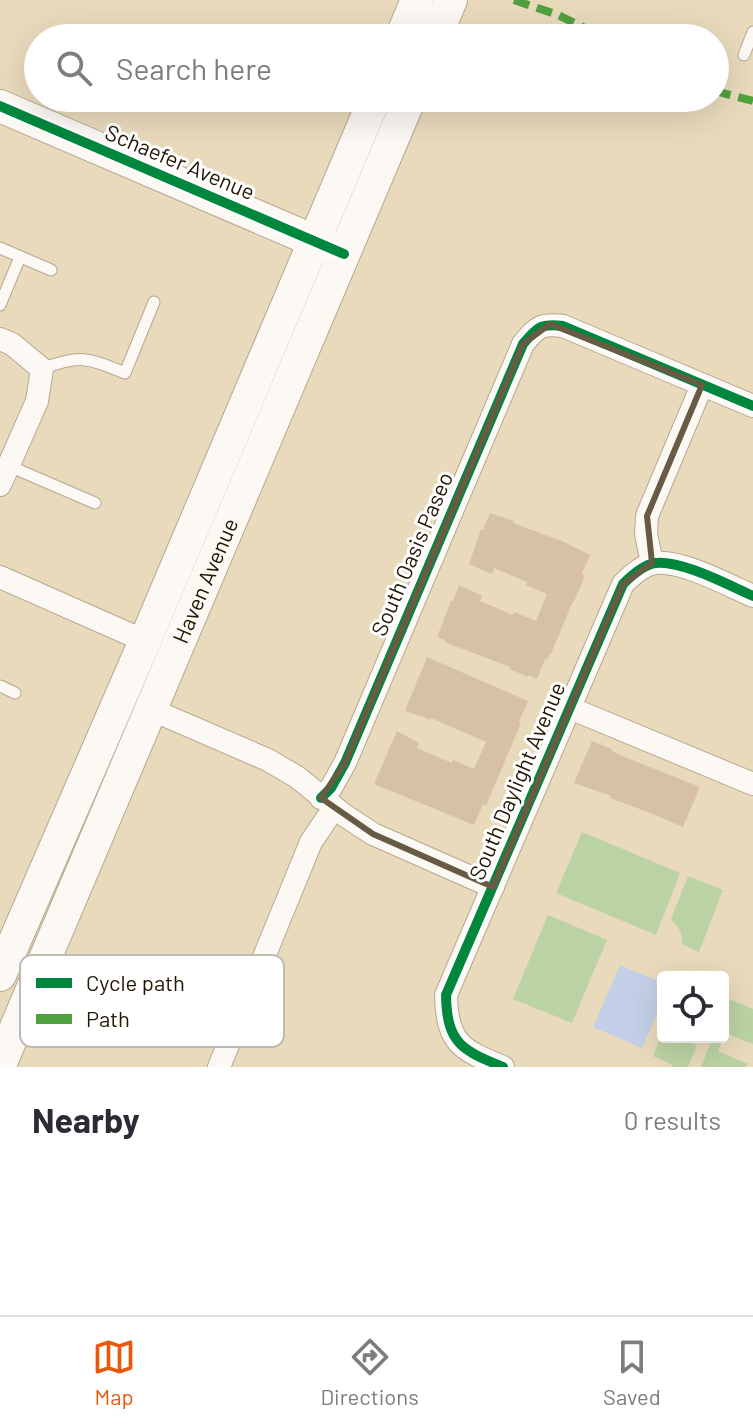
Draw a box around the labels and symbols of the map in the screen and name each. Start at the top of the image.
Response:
street label: Schaefer Avenue [102,118,259,204]
street label: South Oasis Paseo [365,468,457,639]
street label: Haven Avenue [166,514,242,647]
street label: South Daylight Avenue [463,678,570,883]
legend [20,955,284,1047]
text: Cycle path [86,969,185,995]
text: Path [86,1005,130,1031]

